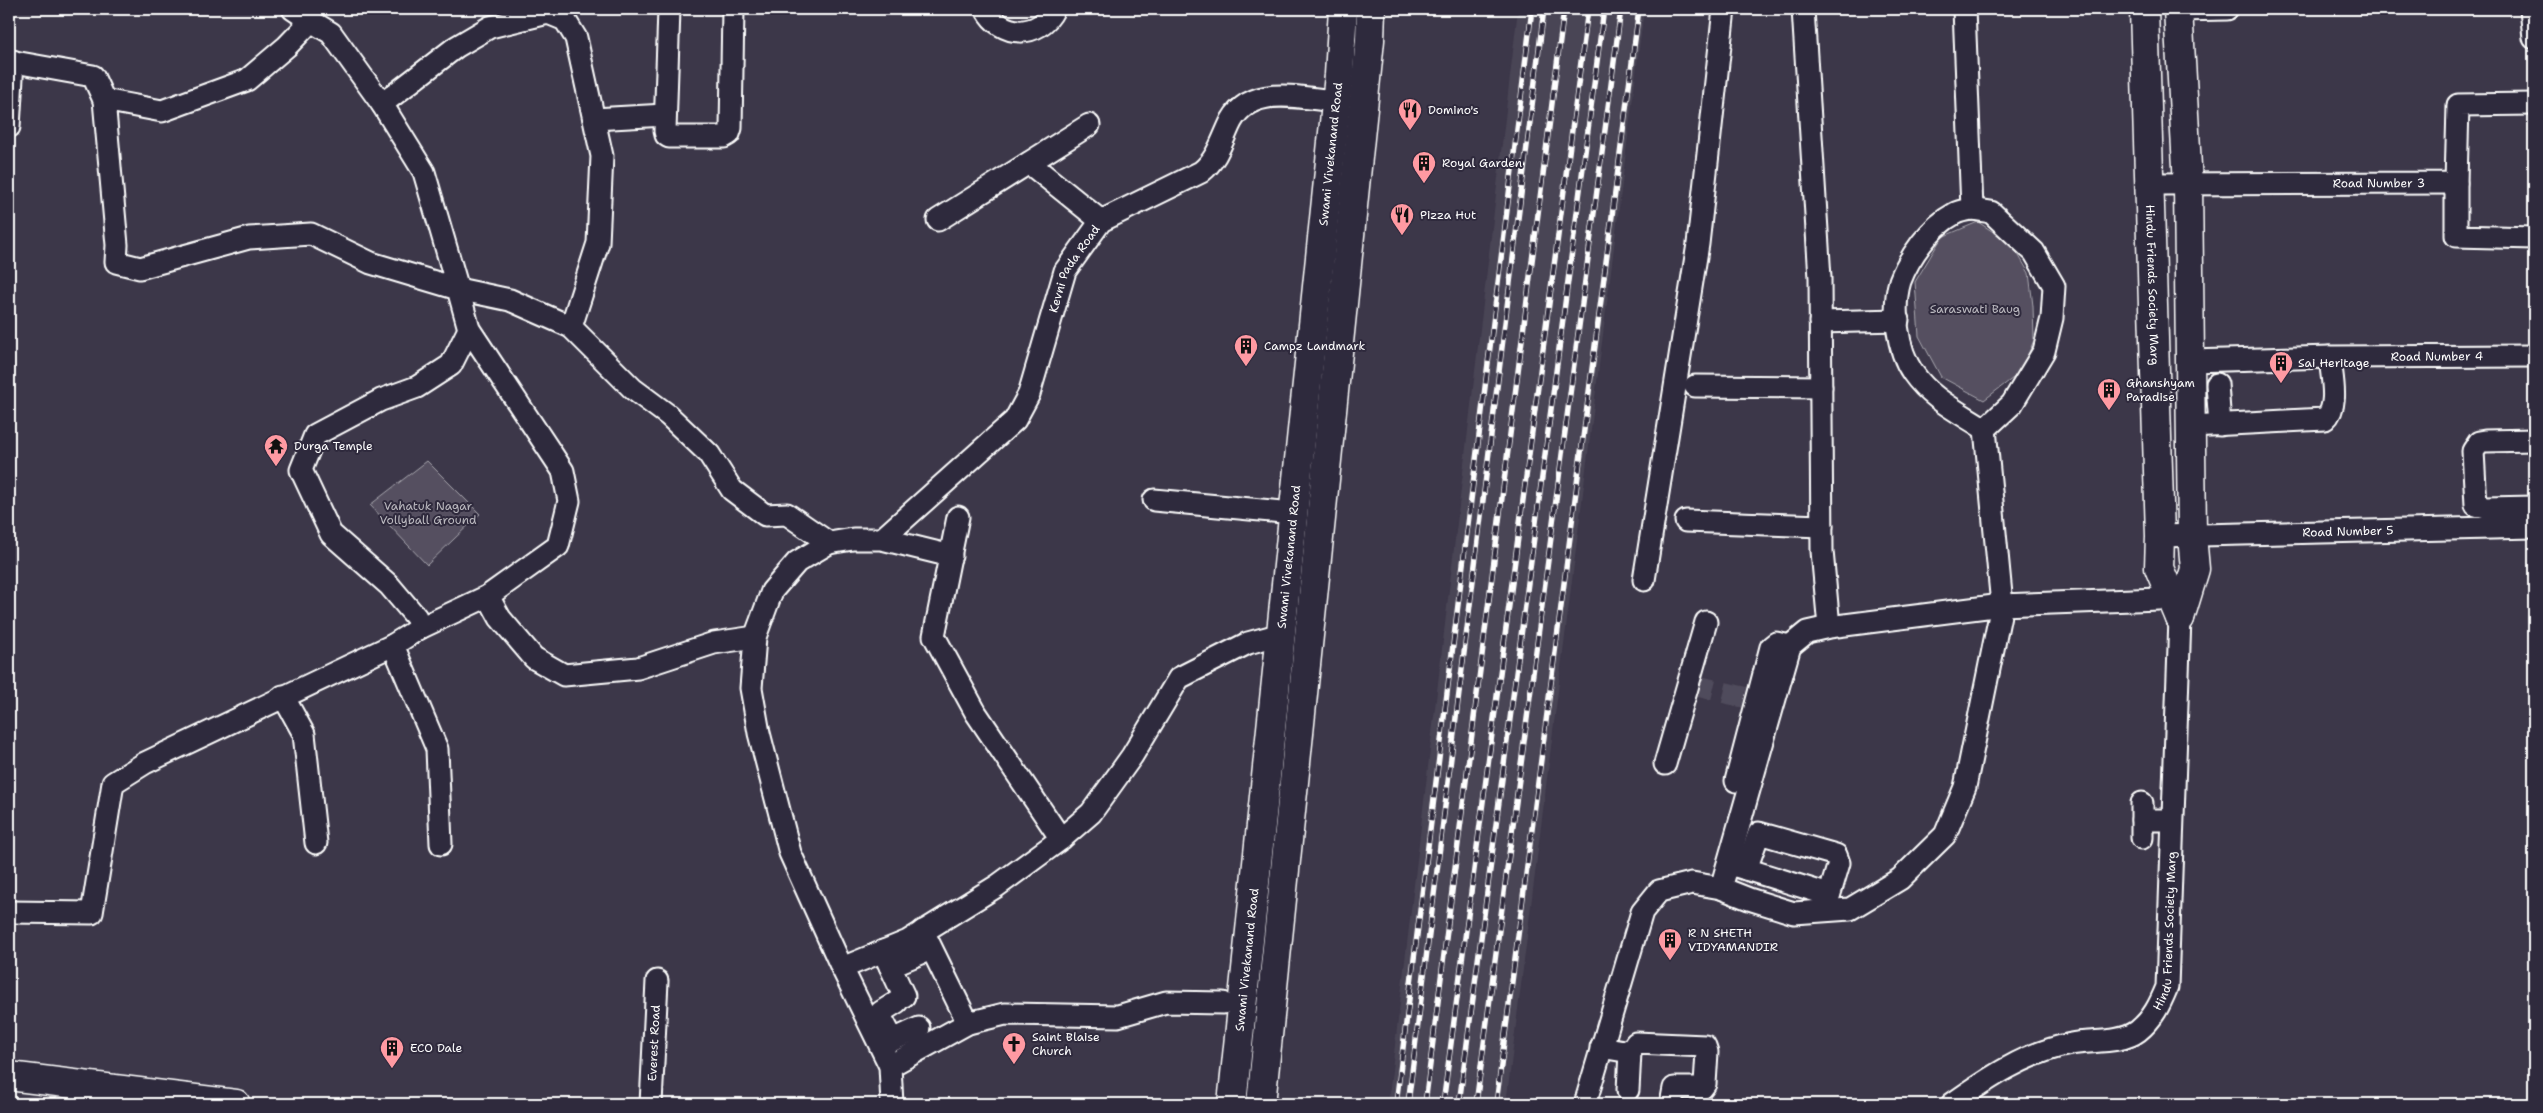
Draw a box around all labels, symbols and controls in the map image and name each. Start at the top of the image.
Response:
street label: Swami Vivekanand Road [1315,81,1346,227]
restaurant icon: Domino's [1397,97,1423,131]
place label: Domino's [1428,102,1479,118]
building icon: Royal Garden [1411,150,1437,184]
place label: Royal Garden [1442,155,1522,171]
street label: Road Number 3 [2333,175,2425,191]
restaurant icon: Pizza Hut [1389,202,1415,236]
street label: Hindu Friends Society Marg [2142,204,2163,365]
place label: Pizza Hut [1420,207,1476,223]
street label: Kevni Pada Road [1045,221,1104,315]
park label: Saraswati Baug [1930,301,2020,317]
building icon: Campz Landmark [1233,333,1259,367]
place label: Campz Landmark [1264,338,1365,354]
street label: Road Number 4 [2391,348,2483,365]
building icon: Sai Heritage [2268,350,2294,384]
place label: Sai Heritage [2298,355,2370,371]
place label: Ghanshyam Paradise [2126,375,2195,405]
building icon: Ghanshyam Paradise [2096,377,2122,411]
temple icon: Durga Temple [263,433,289,467]
place label: Durga Temple [294,438,373,454]
street label: Swami Vivekanand Road [1273,484,1304,629]
park label: Vahatuk Nagar Vollyball Ground [379,498,477,528]
street label: Road Number 5 [2302,522,2394,541]
street label: Hindu Friends Society Marg [2149,851,2180,1013]
street label: Swami Vivekanand Road [1232,887,1262,1032]
place label: R N SHETH VIDYAMANDIR [1688,925,1778,955]
building icon: R N SHETH VIDYAMANDIR [1657,927,1683,961]
street label: Everest Road [644,1004,664,1082]
place label: Saint Blaise Church [1032,1029,1100,1059]
church icon: Saint Blaise Church [1001,1031,1027,1065]
building icon: ECO Dale [379,1035,405,1069]
place label: ECO Dale [410,1040,463,1056]

